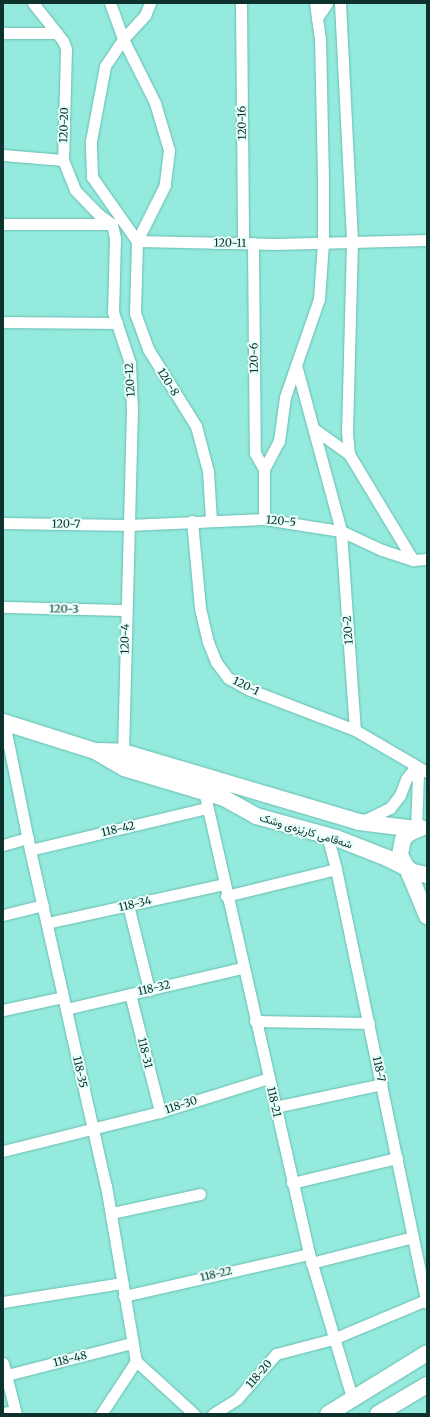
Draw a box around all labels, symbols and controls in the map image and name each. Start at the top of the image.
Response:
street label: 120-16 [235,106,249,140]
street label: 120-20 [57,107,71,143]
street label: 120-11 [214,236,246,250]
street label: 120-6 [247,343,261,373]
street label: 120-12 [122,362,138,398]
street label: 120-8 [154,366,182,398]
street label: 120-5 [266,513,296,529]
street label: 120-7 [52,517,80,531]
street label: 120-3 [49,602,79,616]
street label: 120-2 [340,615,356,645]
street label: 120-4 [118,624,132,654]
street label: 120-1 [231,674,261,698]
street label: شەقامی کارێزەی وشک [258,811,354,851]
street label: 118-42 [100,819,136,839]
street label: 118-34 [117,894,153,914]
street label: 118-32 [137,978,171,998]
street label: 118-31 [135,1036,155,1070]
street label: 118-35 [70,1055,90,1089]
street label: 118-7 [370,1055,388,1083]
street label: 118-21 [264,1086,284,1118]
street label: 118-30 [163,1094,199,1116]
street label: 118-22 [199,1264,233,1284]
street label: 118-48 [52,1348,88,1370]
street label: 118-20 [243,1357,275,1391]

